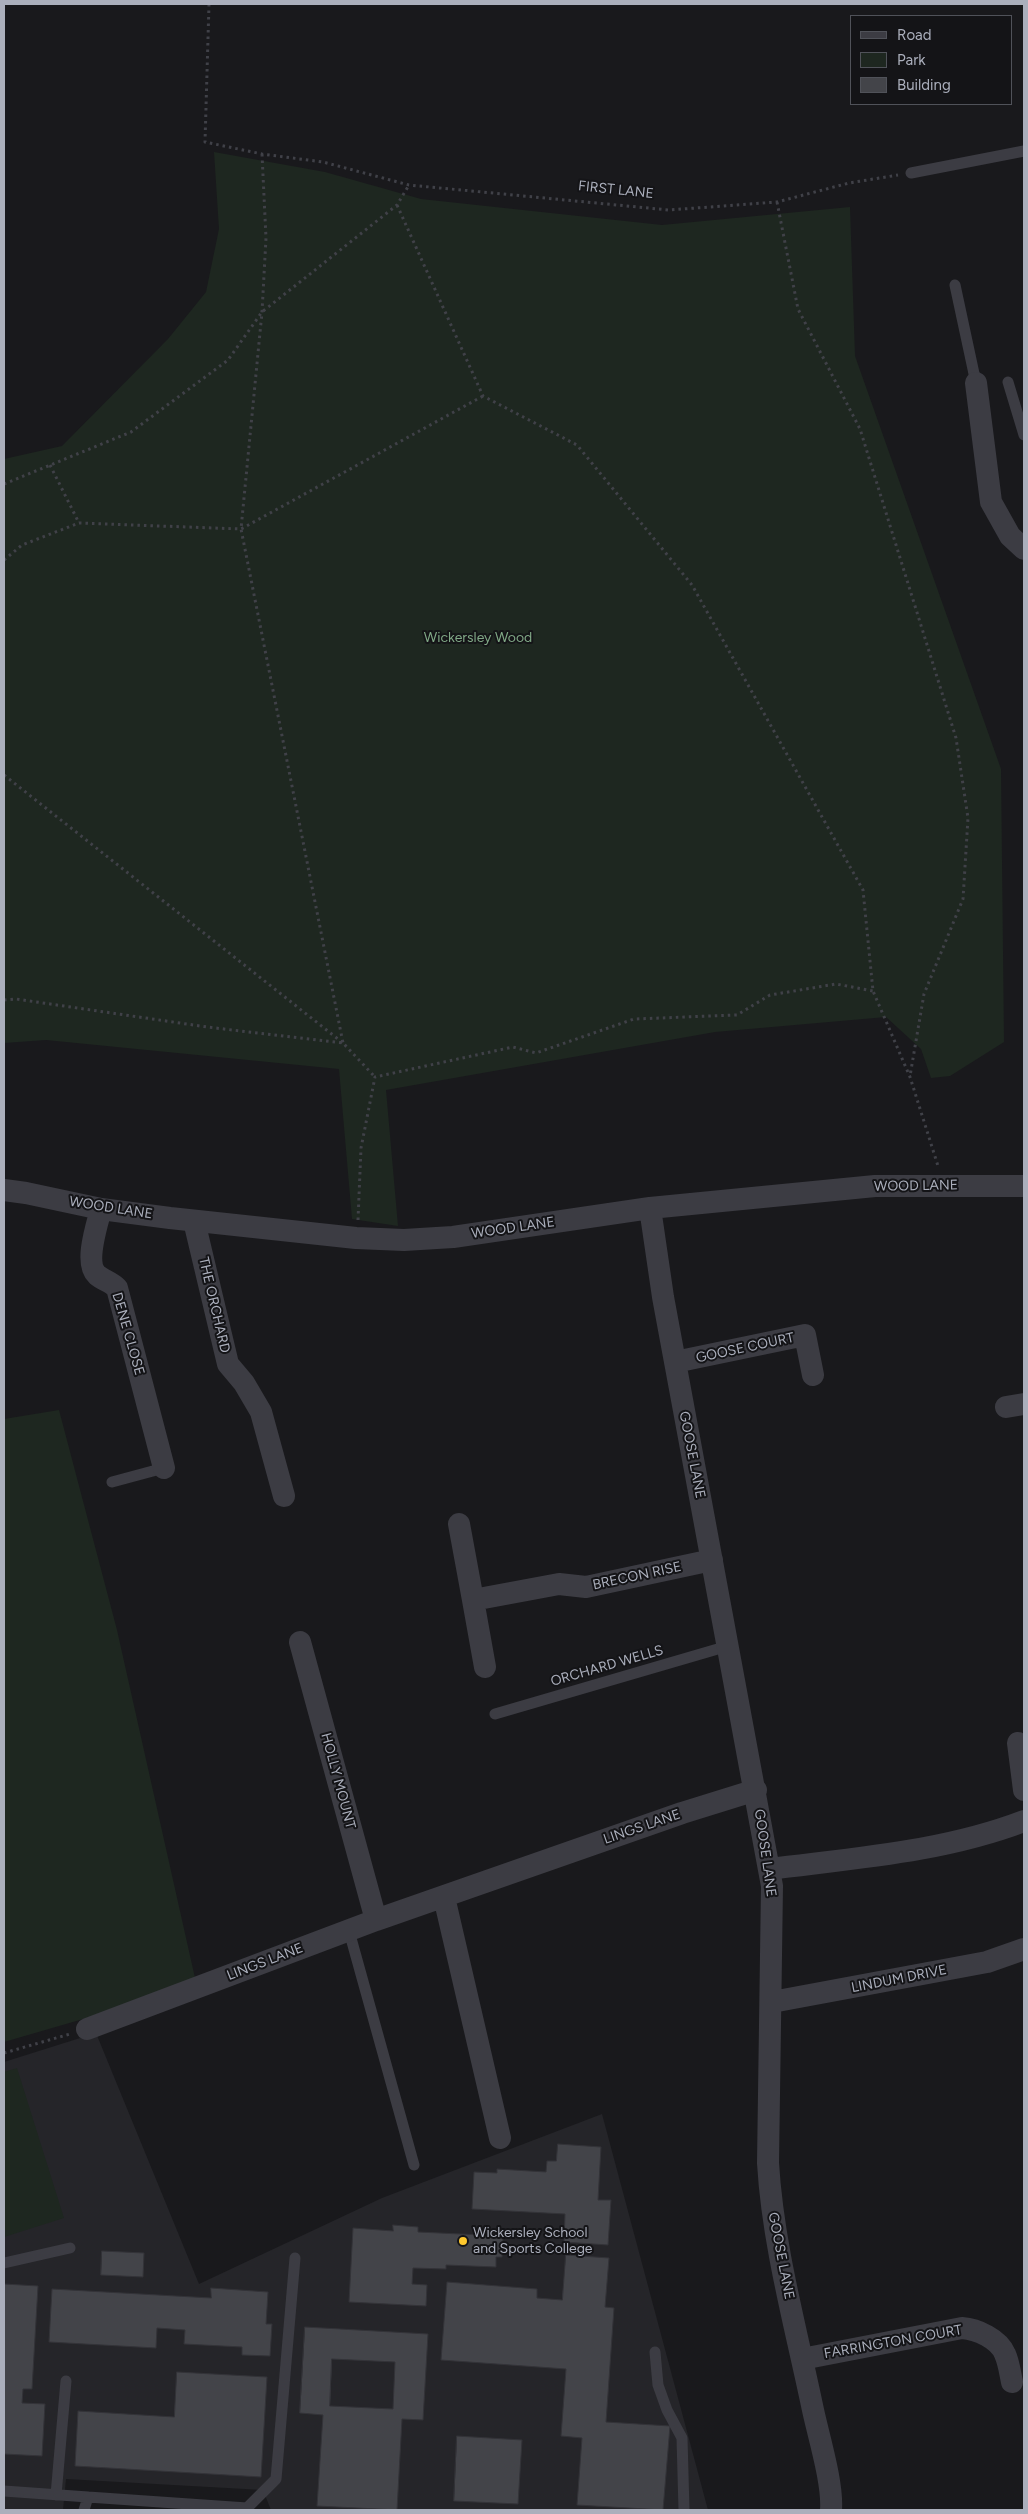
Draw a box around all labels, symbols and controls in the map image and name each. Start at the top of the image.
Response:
legend [850,15,1013,105]
text: Road [897,26,932,44]
text: Park [897,51,926,69]
text: Building [897,76,951,94]
street label: FIRST LANE [577,178,655,202]
park label: Wickersley Wood [424,630,532,646]
street label: WOOD LANE [874,1177,958,1195]
street label: WOOD LANE [68,1193,154,1223]
street label: WOOD LANE [470,1214,556,1242]
street label: THE ORCHARD [195,1255,233,1355]
street label: DENE CLOSE [108,1291,148,1377]
street label: GOOSE COURT [694,1329,796,1367]
street label: GOOSE LANE [675,1410,709,1500]
street label: BRECON RISE [591,1558,683,1594]
street label: ORCHARD WELLS [549,1642,665,1690]
street label: HOLLY MOUNT [317,1731,359,1831]
street label: LINGS LANE [601,1806,683,1848]
street label: GOOSE LANE [751,1808,779,1898]
street label: LINGS LANE [224,1940,306,1984]
street label: LINDUM DRIVE [850,1962,948,1996]
street label: GOOSE LANE [764,2211,798,2301]
place label: Wickersley School and Sports College [473,2225,592,2258]
marker: Wickersley School and Sports College [457,2235,469,2247]
street label: FARRINGTON COURT [823,2322,963,2362]

